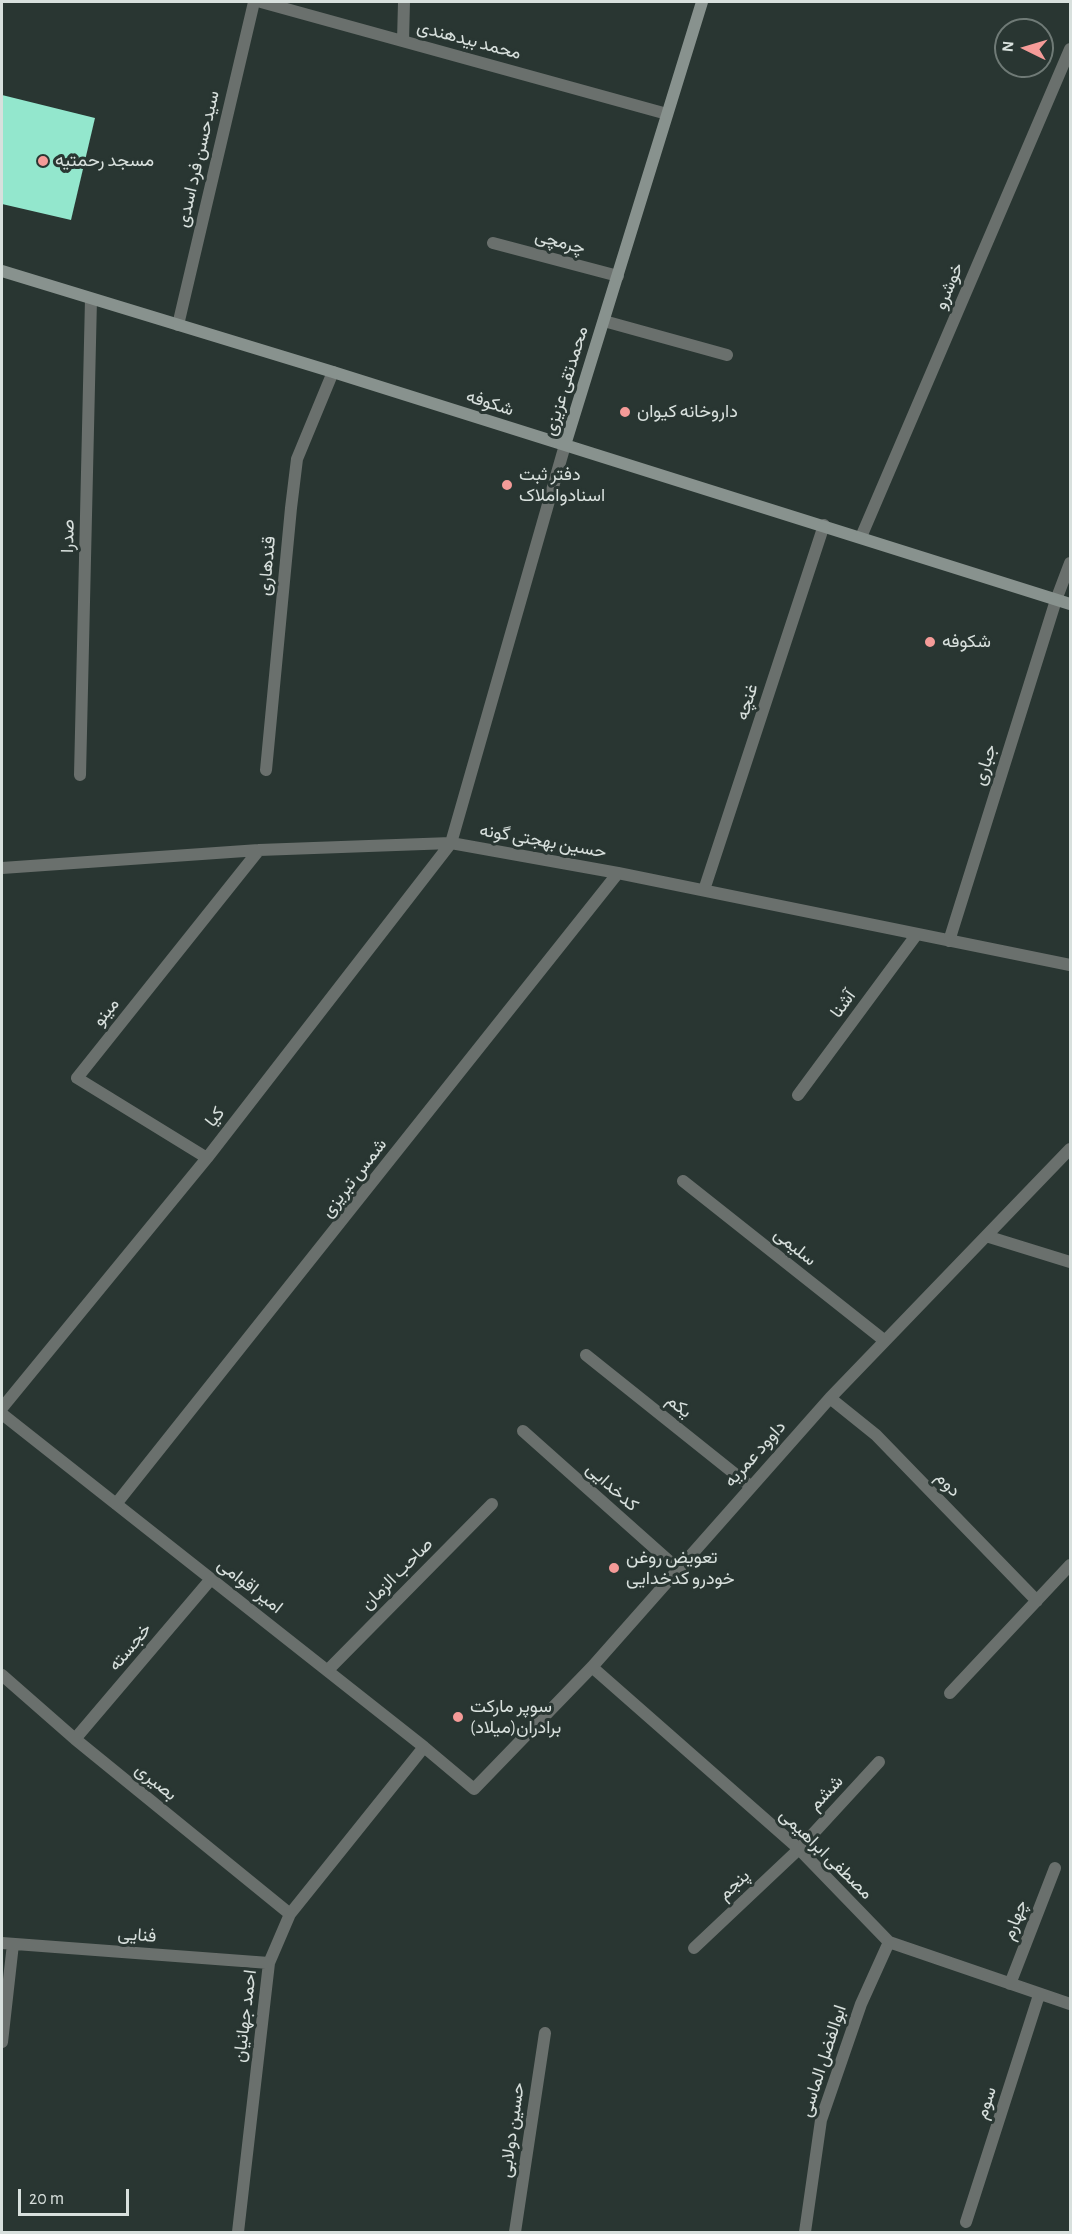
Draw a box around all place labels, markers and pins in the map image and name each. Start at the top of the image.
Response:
place label: مسجد رحمتیه [55,150,154,172]
marker: مسجد رحمتیه [36,154,50,168]
place label: داروخانه کیوان [637,401,738,423]
marker: داروخانه کیوان [618,405,632,419]
place label: دفتر ثبت اسنادواملاک [519,464,605,506]
marker: دفتر ثبت اسنادواملاک [500,478,514,492]
place label: شکوفه [942,631,991,653]
marker: شکوفه [923,635,937,649]
place label: تعویض روغن خودرو کدخدایی [626,1547,735,1590]
marker: تعویض روغن خودرو کدخدایی [607,1561,621,1575]
place label: سوپر مارکت برادران(میلاد) [470,1696,561,1738]
marker: سوپر مارکت برادران(میلاد) [451,1710,465,1724]

